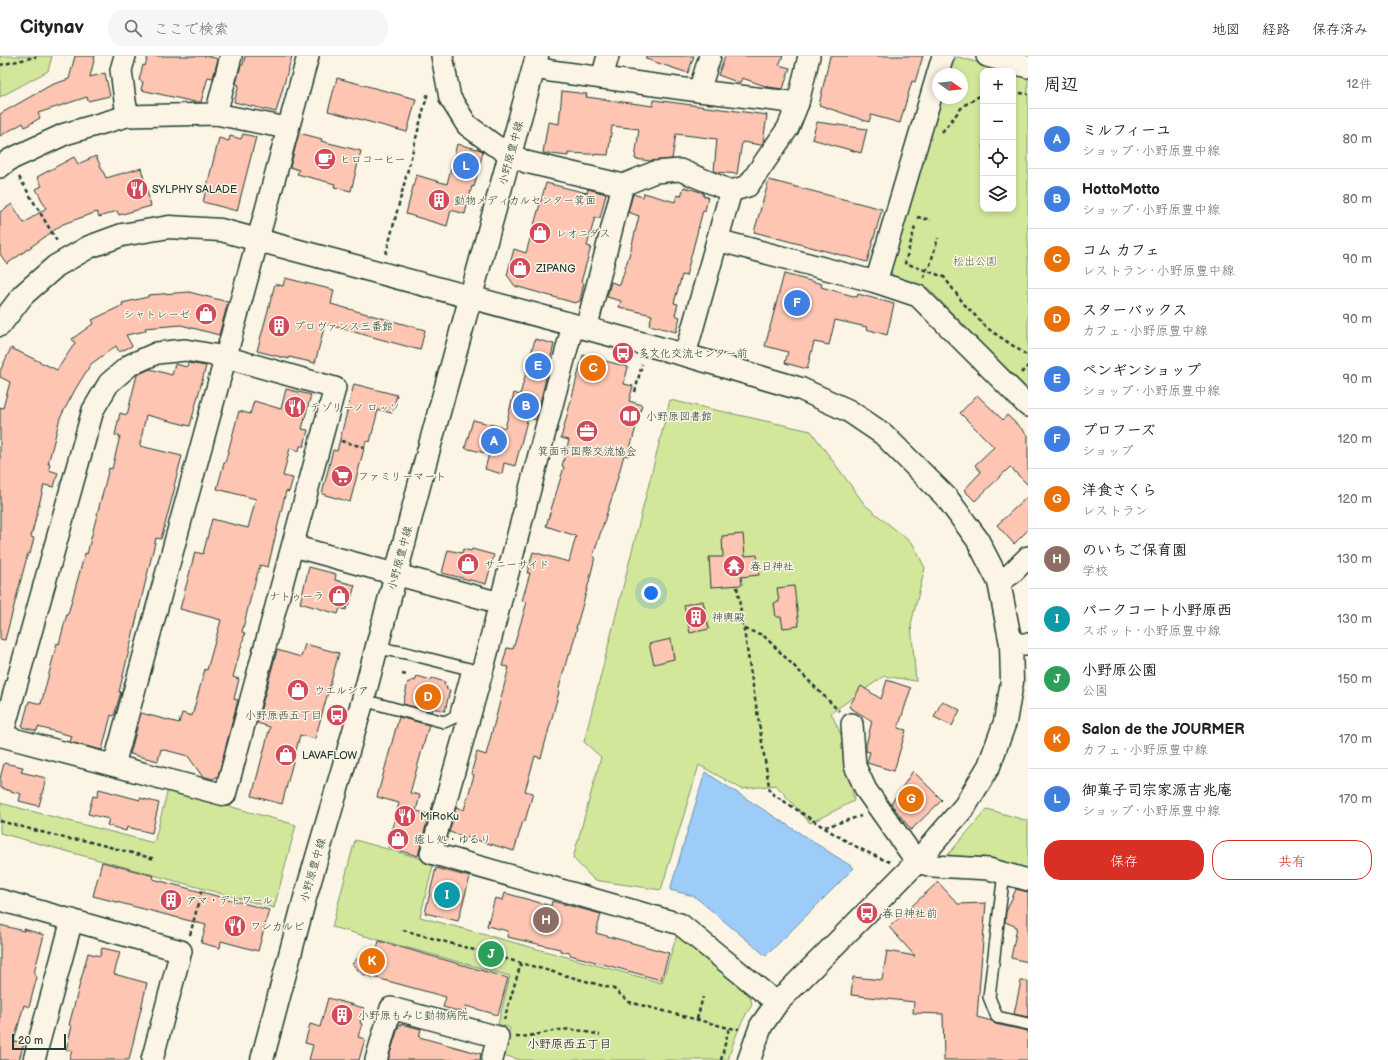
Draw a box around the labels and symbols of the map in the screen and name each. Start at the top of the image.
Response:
north arrow [932,68,968,104]
street label: 小野原豊中線 [496,119,526,187]
cafe icon: ヒロコーヒー [312,146,338,172]
pin: L [453,151,479,181]
place label: ヒロコーヒー [340,153,405,166]
restaurant icon: SYLPHY SALADE [124,176,150,202]
place label: SYLPHY SALADE [152,183,237,196]
building icon: 動物メディカルセンター箕面 [426,187,452,213]
place label: 動物メディカルセンター箕面 [454,194,596,207]
shop icon: レオニダス [527,220,553,246]
place label: レオニダス [556,227,611,240]
shop icon: ZIPANG [507,255,533,281]
park label: 松出公園 [953,255,997,268]
place label: ZIPANG [535,262,576,275]
pin: F [784,288,810,318]
shop icon: シャトレーゼ [193,301,219,327]
place label: シャトレーゼ [124,308,190,321]
building icon: プロヴァンス三番館 [266,313,292,339]
place label: プロヴァンス三番館 [294,320,393,333]
bus stop icon: 多文化交流センター前 [610,340,636,366]
place label: 多文化交流センター前 [638,347,748,360]
pin: E [525,351,551,381]
pin: C [580,353,606,383]
pin: B [513,391,539,421]
restaurant icon: テゾリーノ ロッソ [282,394,308,420]
place label: テゾリーノ ロッソ [310,401,400,414]
library icon: 小野原図書館 [617,403,643,429]
place label: 小野原図書館 [646,410,712,423]
office icon: 箕面市国際交流協会 [574,418,600,444]
pin: A [481,426,507,456]
place label: 箕面市国際交流協会 [538,445,637,458]
supermarket icon: ファミリーマート [329,463,355,489]
place label: ファミリーマート [358,470,446,483]
street label: 小野原豊中線 [385,524,415,592]
shop icon: サニーサイド [455,551,481,577]
temple icon: 春日神社 [721,553,747,579]
place label: サニーサイド [484,558,550,571]
place label: 春日神社 [750,560,794,573]
shop icon: ナトゥーラ [326,583,352,609]
your location [641,583,661,603]
place label: ナトゥーラ [269,590,324,603]
building icon: 神輿殿 [683,604,709,630]
place label: 神輿殿 [712,611,745,624]
shop icon: ウエルシア [285,677,311,703]
pin: D [415,682,441,712]
place label: ウエルシア [314,684,369,697]
bus stop icon: 小野原西五丁目 [324,702,350,728]
place label: 小野原西五丁目 [245,709,322,722]
shop icon: LAVAFLOW [273,742,299,768]
place label: LAVAFLOW [302,749,357,762]
pin: G [898,784,924,814]
restaurant icon: MiRoKu [392,803,418,829]
place label: MiRoKu [420,810,459,823]
shop icon: 癒し処・ゆるり [385,826,411,852]
place label: 癒し処・ゆるり [414,833,491,846]
street label: 小野原豊中線 [298,836,328,904]
pin: I [434,880,460,910]
building icon: アマ・デトワール [158,887,184,913]
place label: アマ・デトワール [186,894,273,907]
bus stop icon: 春日神社前 [854,900,880,926]
pin: H [533,905,559,935]
place label: 春日神社前 [882,907,937,920]
restaurant icon: ワンカルビ [222,913,248,939]
place label: ワンカルビ [250,920,305,933]
pin: J [478,939,504,969]
pin: K [359,946,385,976]
building icon: 小野原もみじ動物病院 [329,1002,355,1028]
place label: 小野原もみじ動物病院 [358,1009,468,1022]
scale bar [12,1032,66,1051]
district label: 小野原西五丁目 [527,1037,611,1052]

